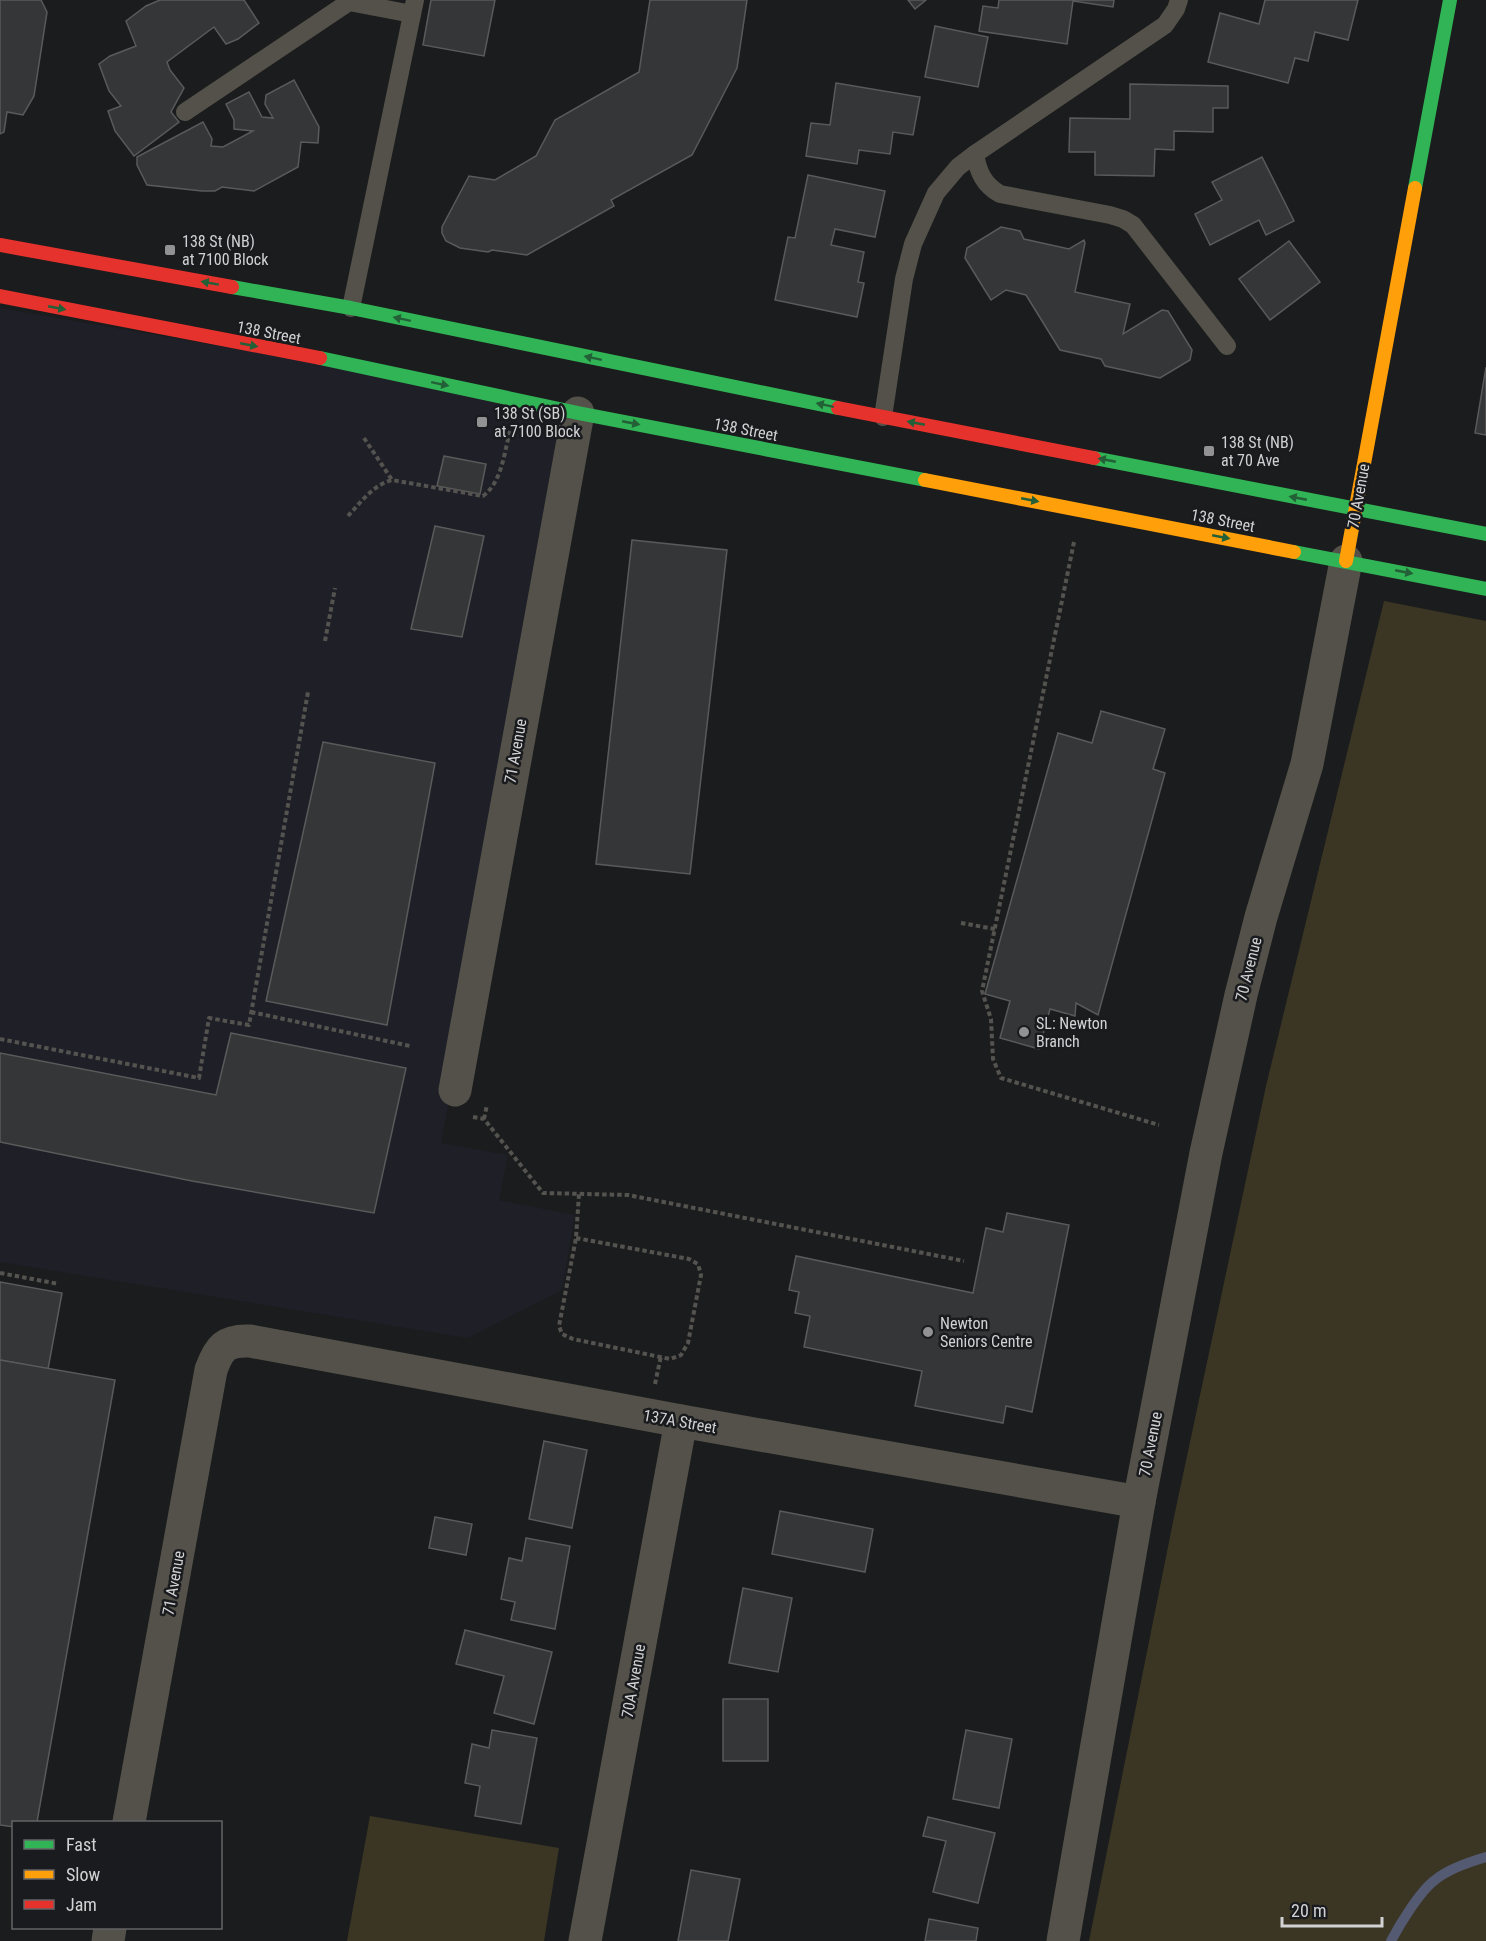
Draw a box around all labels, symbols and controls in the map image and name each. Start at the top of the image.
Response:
place label: 138 St (NB) at 7100 Block [182,232,269,269]
marker: 138 St (NB) at 7100 Block [163,243,177,257]
one-way arrow [201,278,220,287]
one-way arrow [48,304,67,313]
one-way arrow [393,313,411,323]
street label: 138 Street [235,317,303,348]
one-way arrow [240,341,259,350]
one-way arrow [583,353,602,362]
one-way arrow [431,379,449,389]
one-way arrow [816,400,835,409]
place label: 138 St (SB) at 7100 Block [494,404,581,441]
street label: 138 Street [712,414,780,445]
marker: 138 St (SB) at 7100 Block [475,415,489,429]
one-way arrow [906,418,925,427]
one-way arrow [621,419,640,428]
place label: 138 St (NB) at 70 Ave [1221,433,1294,470]
marker: 138 St (NB) at 70 Ave [1202,444,1216,458]
one-way arrow [1097,455,1116,464]
street label: 70 Avenue [1343,462,1374,530]
one-way arrow [1289,493,1308,502]
one-way arrow [1021,496,1040,505]
street label: 138 Street [1189,505,1257,536]
one-way arrow [1212,533,1231,542]
one-way arrow [1394,568,1413,577]
street label: 71 Avenue [500,717,531,785]
street label: 70 Avenue [1231,935,1266,1003]
place label: SL: Newton Branch [1036,1014,1107,1051]
marker: SL: Newton Branch [1017,1025,1031,1039]
place label: Newton Seniors Centre [940,1314,1032,1351]
marker: Newton Seniors Centre [921,1325,935,1339]
street label: 137A Street [642,1406,718,1437]
street label: 70 Avenue [1135,1410,1166,1478]
street label: 71 Avenue [158,1549,189,1617]
street label: 70A Avenue [618,1643,649,1720]
legend [12,1821,222,1929]
text: Fast [66,1834,97,1855]
text: Slow [66,1864,101,1885]
scale bar [1282,1890,1382,1928]
text: Jam [66,1894,97,1915]
text: 20 m [1291,1900,1326,1921]

